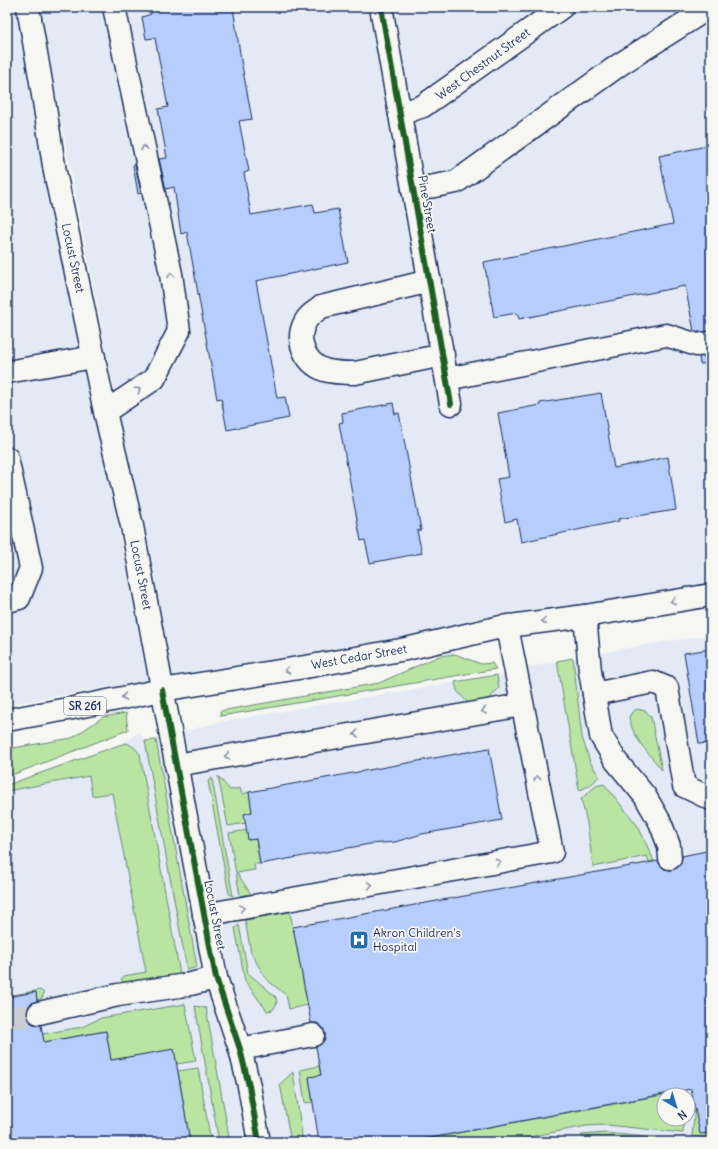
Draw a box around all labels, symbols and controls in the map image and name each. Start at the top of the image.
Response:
street label: West Chestnut Street [433,24,533,103]
one-way arrow [141,145,149,151]
street label: Pine Street [415,174,440,234]
street label: Locust Street [59,222,88,294]
one-way arrow [168,272,176,278]
one-way arrow [134,387,141,395]
street label: Locust Street [127,539,156,611]
one-way arrow [669,596,676,605]
one-way arrow [541,616,547,625]
street label: West Cedar Street [310,641,408,672]
one-way arrow [284,665,290,674]
one-way arrow [121,693,127,701]
road number: SR 261 [64,697,106,715]
one-way arrow [481,707,487,715]
one-way arrow [352,729,359,737]
one-way arrow [224,751,230,760]
one-way arrow [533,775,541,781]
one-way arrow [495,858,501,866]
street label: Locust Street [201,879,230,951]
one-way arrow [367,881,373,890]
one-way arrow [239,904,245,913]
place label: Akron Children's Hospital [373,925,461,954]
hospital icon: Akron Children's Hospital [348,929,370,951]
north arrow [656,1087,696,1127]
text: N [675,1107,689,1123]

